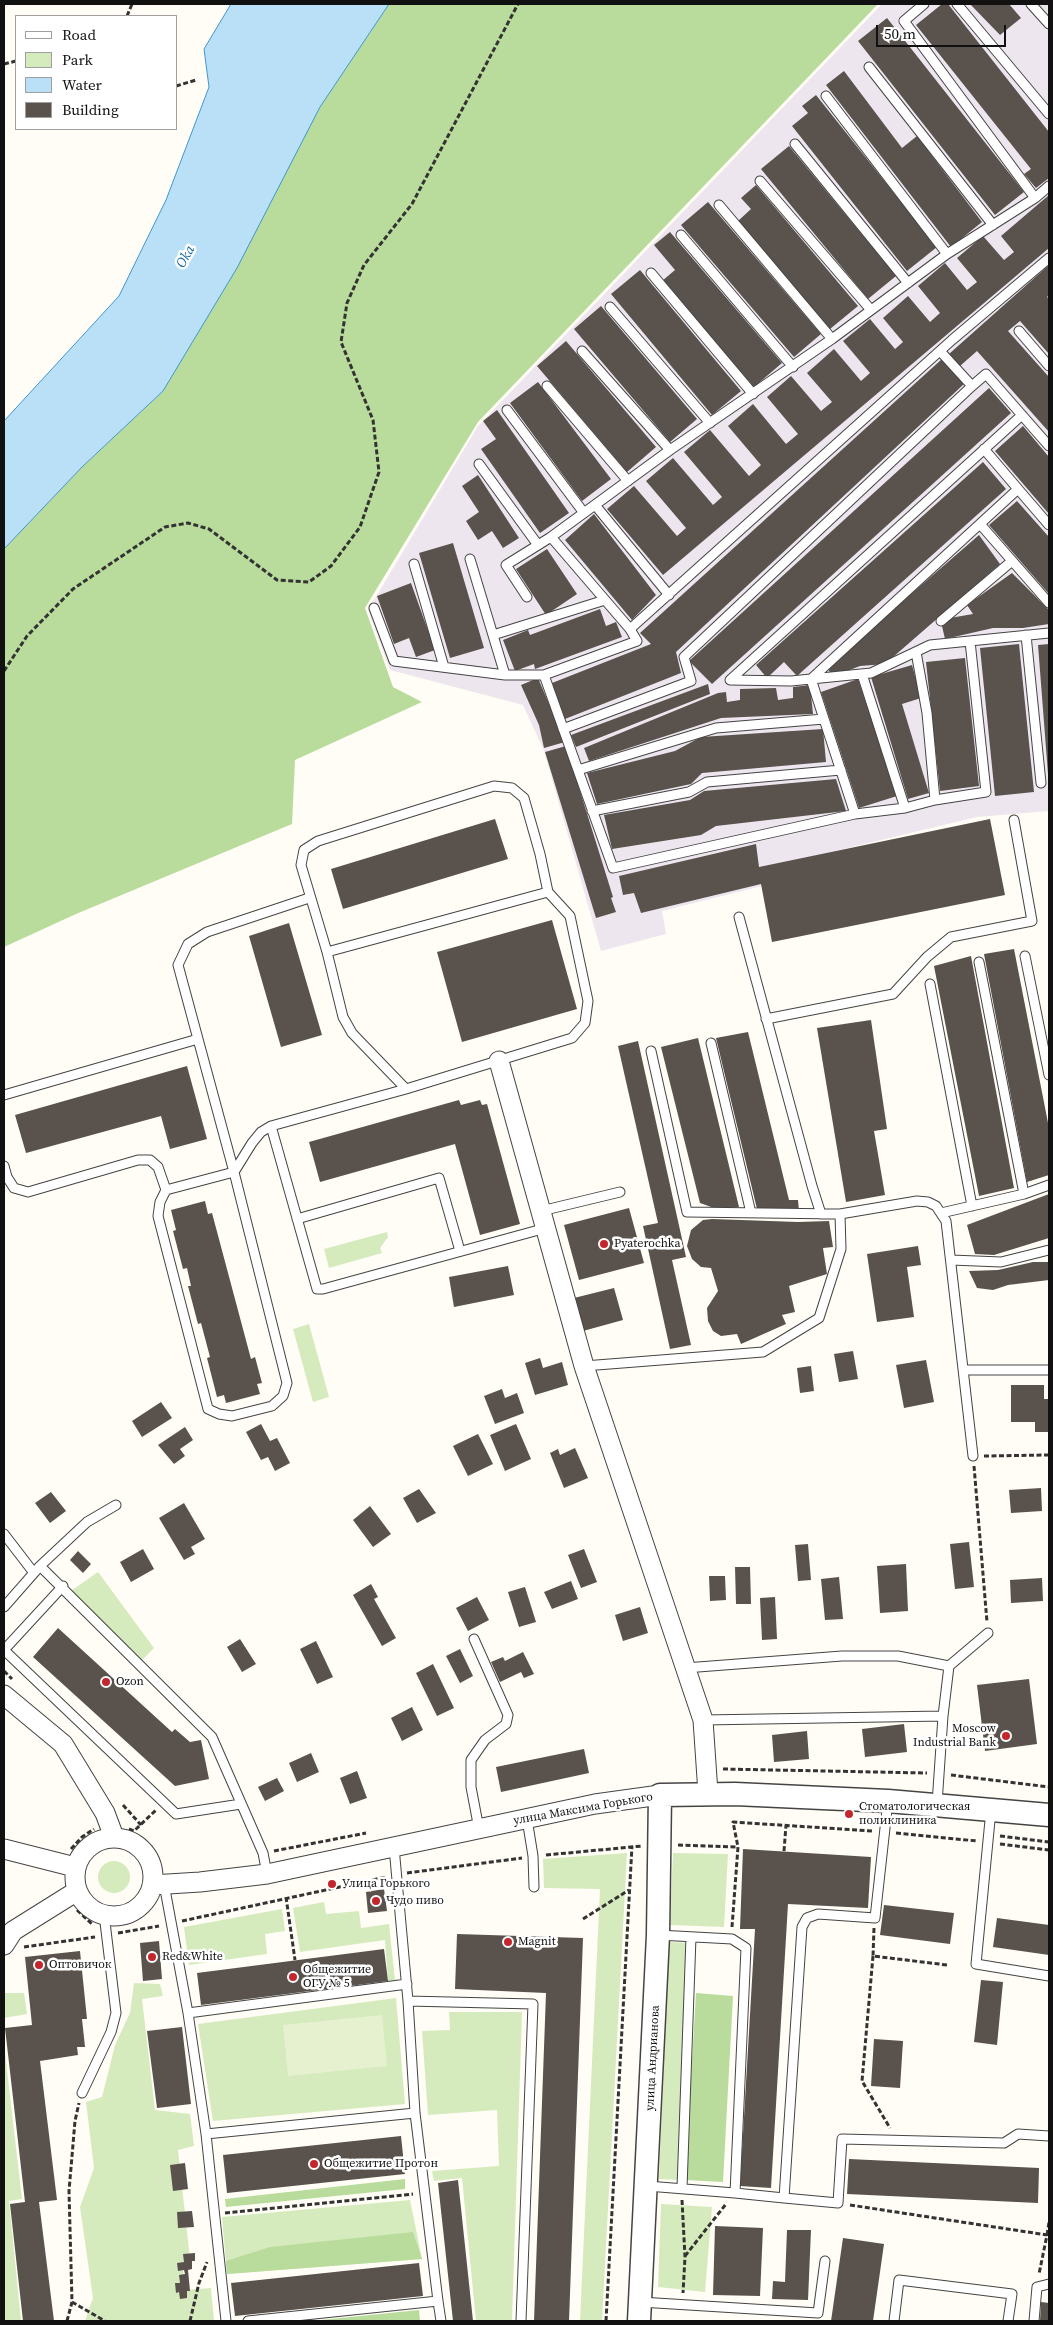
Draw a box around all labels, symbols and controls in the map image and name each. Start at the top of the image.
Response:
legend [15,15,178,130]
scale bar [878,15,1008,47]
text: 50 m [884,23,916,44]
text: Road [62,24,96,45]
text: Park [62,49,93,70]
text: Water [62,74,102,95]
text: Building [62,99,119,120]
water label: Oka [173,243,199,271]
place label: Pyaterochka [614,1237,681,1251]
marker: Pyaterochka [598,1238,610,1250]
place label: Ozon [116,1675,144,1689]
marker: Ozon [100,1676,112,1688]
place label: Moscow Industrial Bank [913,1722,996,1750]
marker: Moscow Industrial Bank [1000,1730,1012,1742]
street label: улица Максима Горького [512,1790,654,1828]
place label: Стоматологическая поликлиника [859,1800,970,1828]
marker: Стоматологическая поликлиника [843,1808,855,1820]
place label: Улица Горького [342,1877,430,1891]
marker: Улица Горького [326,1878,338,1890]
place label: Чудо пиво [386,1894,444,1908]
marker: Чудо пиво [370,1895,382,1907]
place label: Magnit [518,1935,556,1949]
marker: Magnit [502,1936,514,1948]
place label: Red&White [162,1950,223,1964]
marker: Red&White [146,1951,158,1963]
place label: Оптовичок [49,1958,111,1972]
marker: Оптовичок [33,1959,45,1971]
place label: Общежитие ОГУ № 5 [303,1963,371,1991]
marker: Общежитие ОГУ № 5 [287,1971,299,1983]
street label: улица Андрианова [643,2005,663,2111]
place label: Общежитие Протон [324,2157,438,2171]
marker: Общежитие Протон [308,2158,320,2170]

